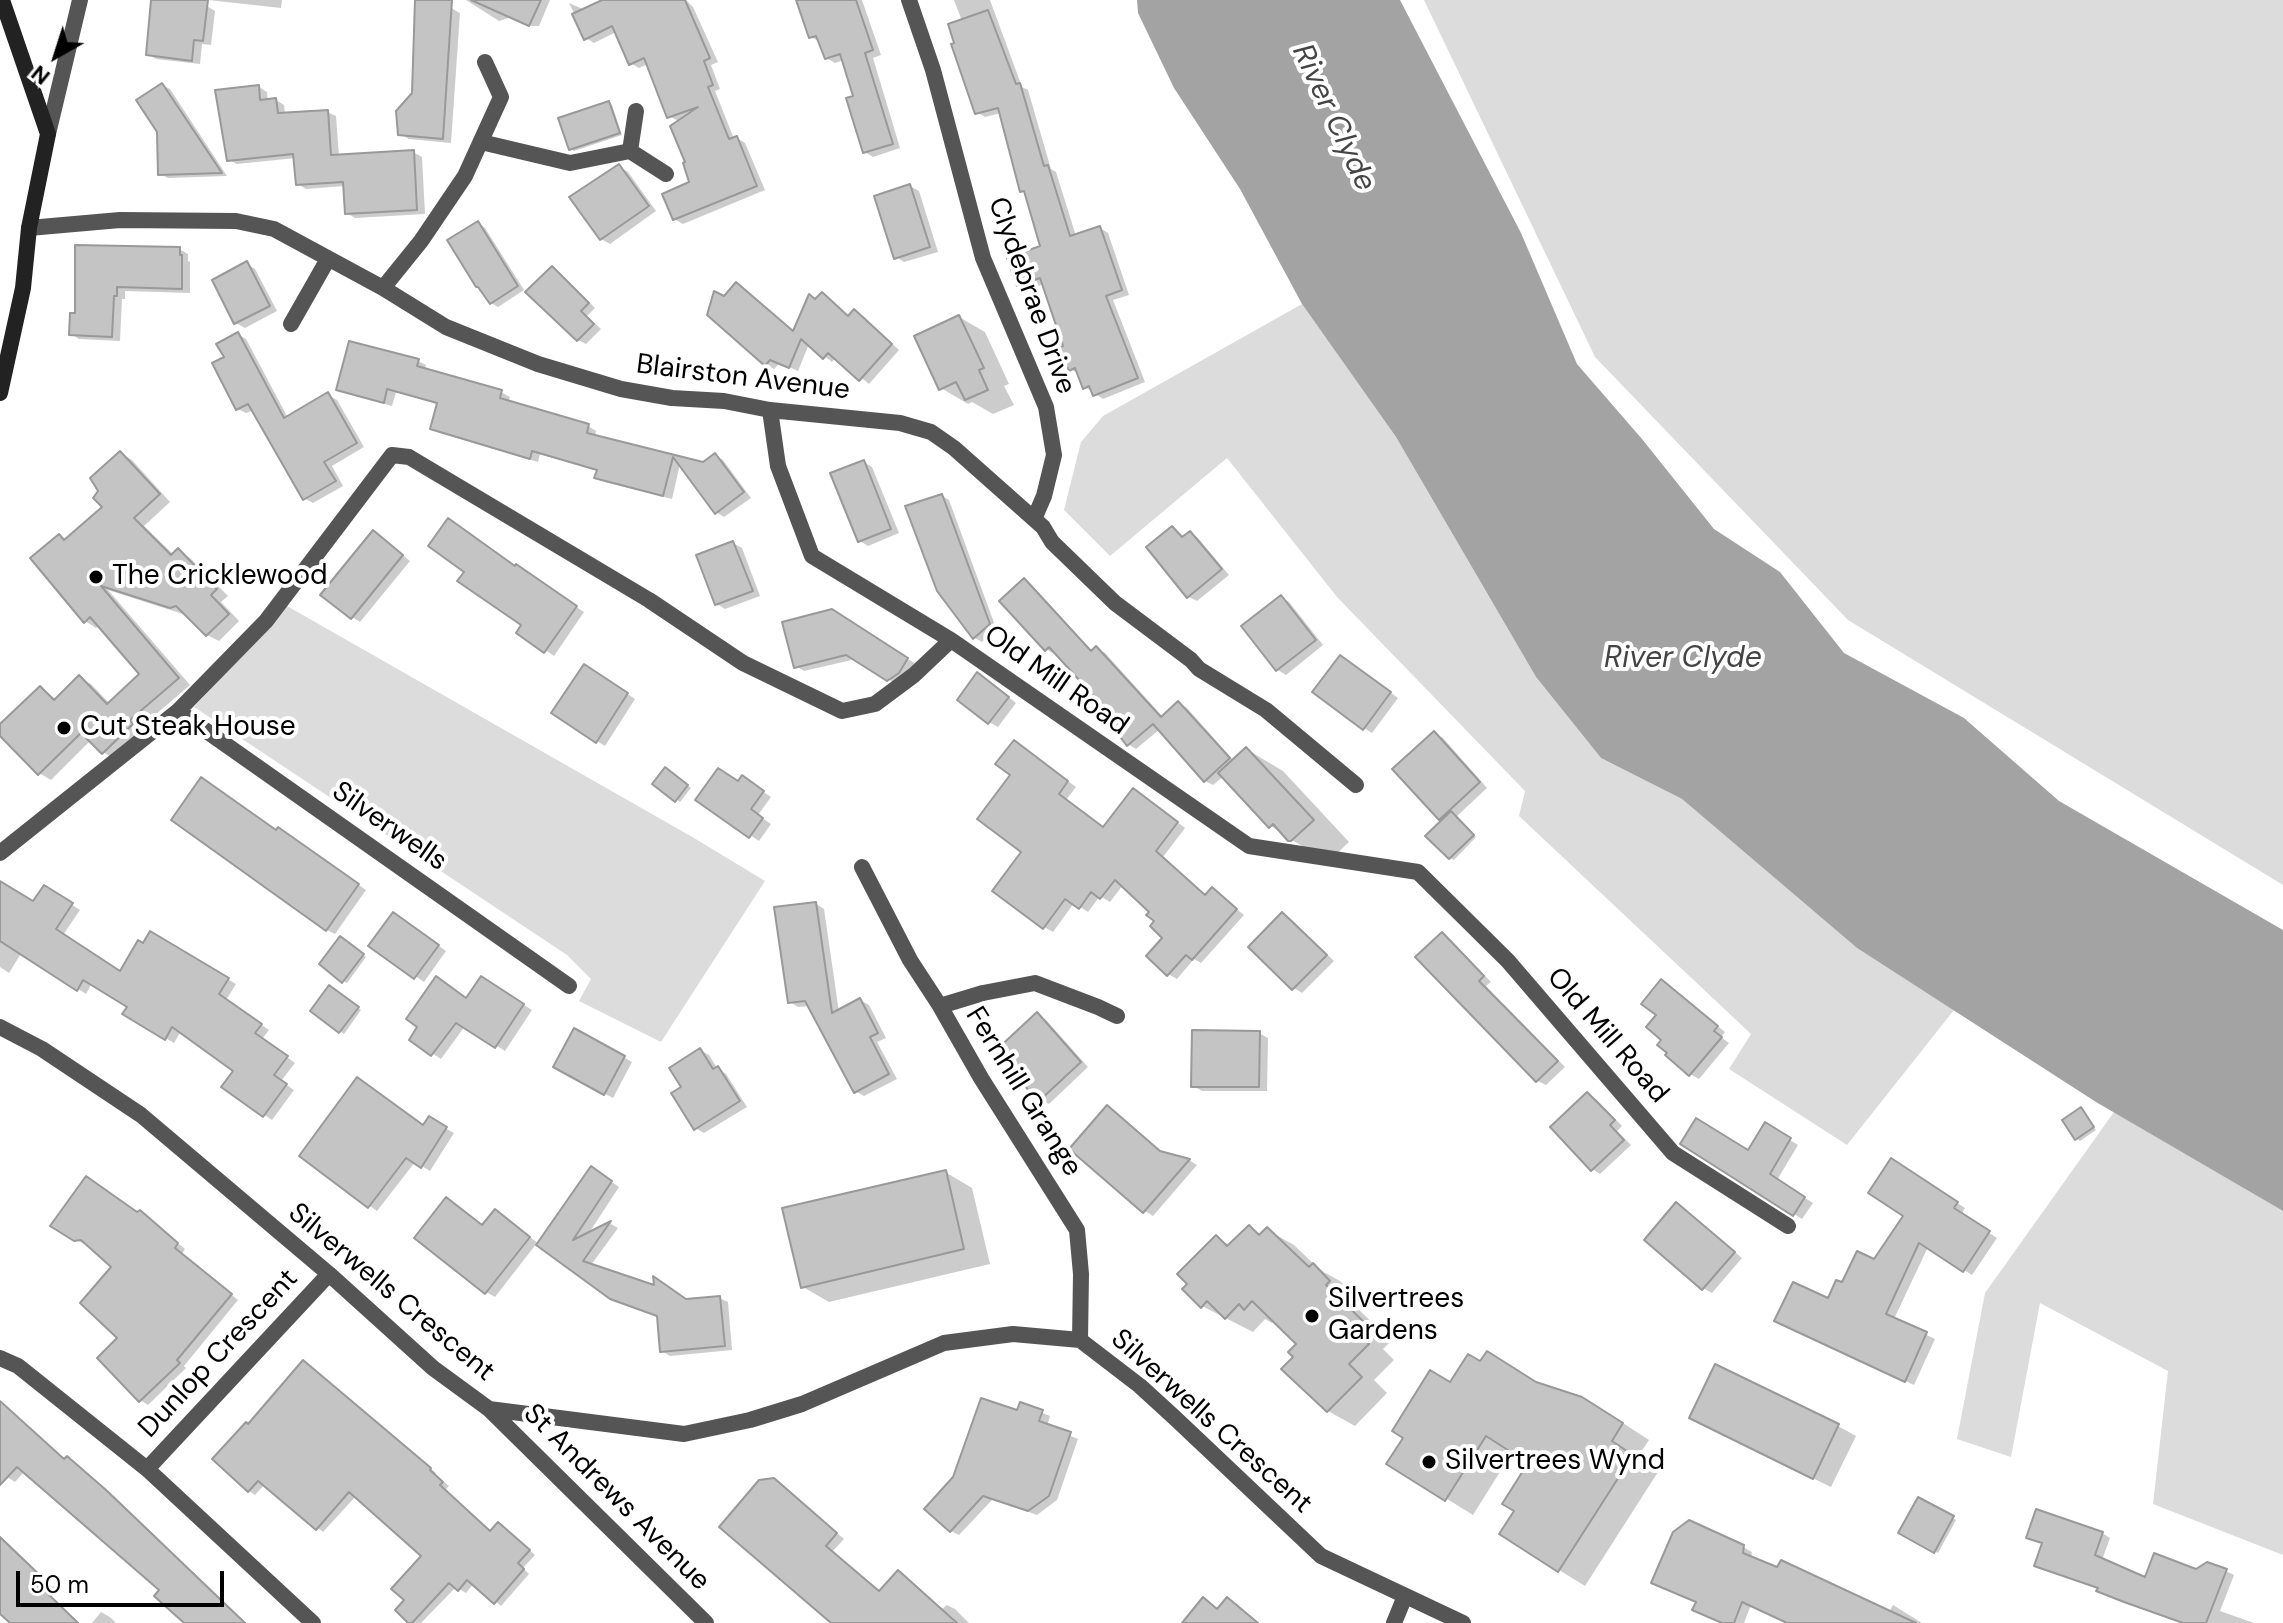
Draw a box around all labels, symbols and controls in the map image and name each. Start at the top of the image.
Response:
north arrow [16,16,96,96]
water label: River Clyde [1283,39,1383,197]
text: N [25,59,56,91]
street label: Clydebrae Drive [980,193,1082,399]
street label: Blairston Avenue [634,348,852,408]
place label: The Cricklewood [112,560,328,594]
marker: The Cricklewood [87,568,105,586]
street label: Old Mill Road [977,619,1135,743]
water label: River Clyde [1604,641,1762,677]
place label: Cut Steak House [80,711,296,745]
marker: Cut Steak House [55,719,73,737]
street label: Silverwells [325,775,453,879]
street label: Old Mill Road [1539,961,1675,1111]
street label: Fernhill Grange [958,1001,1088,1183]
street label: Silverwells Crescent [281,1197,501,1389]
street label: Dunlop Crescent [132,1263,306,1445]
place label: Silvertrees Gardens [1328,1283,1464,1349]
marker: Silvertrees Gardens [1303,1307,1321,1325]
street label: Silverwells Crescent [1103,1323,1319,1521]
street label: St Andrews Avenue [516,1398,716,1598]
place label: Silvertrees Wynd [1445,1445,1665,1479]
marker: Silvertrees Wynd [1420,1453,1438,1471]
scale bar [20,1555,228,1605]
text: 50 m [30,1569,89,1600]

